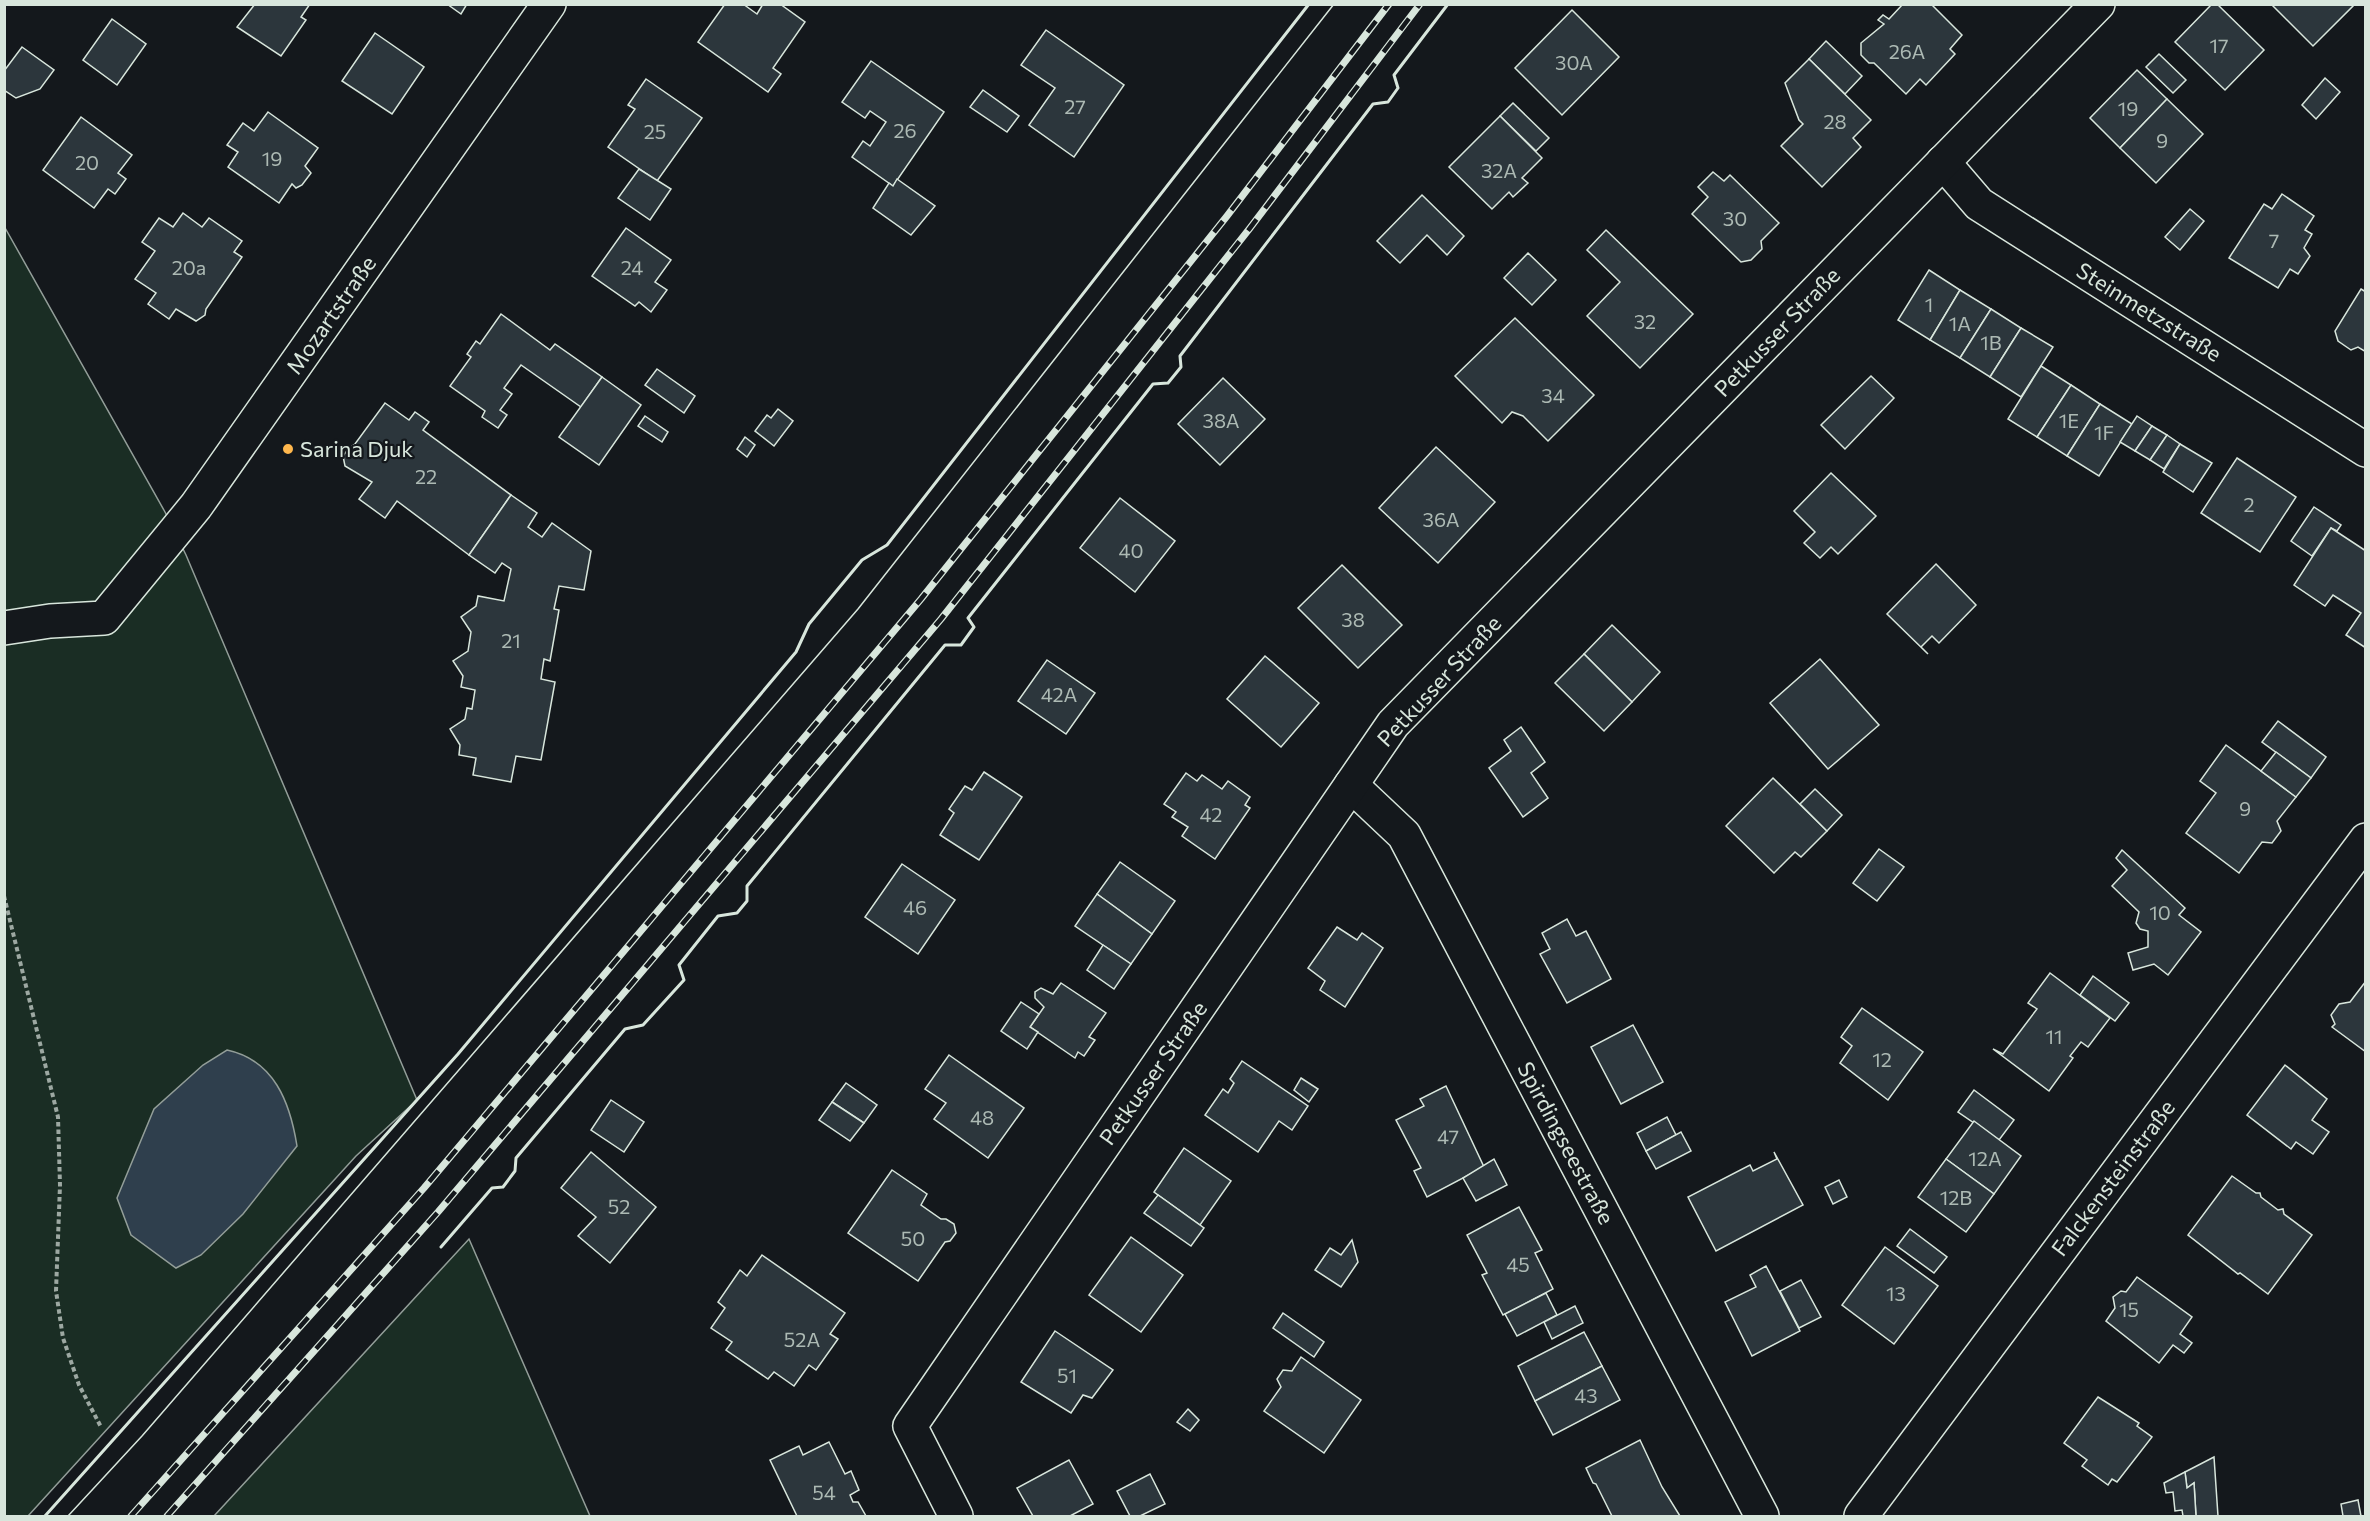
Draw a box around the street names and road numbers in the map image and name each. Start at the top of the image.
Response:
street label: Mozartstraße [280,250,381,379]
street label: Steinmetzstraße [2072,256,2227,367]
street label: Petkusser Straße [1708,261,1845,402]
street label: Petkusser Straße [1371,609,1506,752]
street label: Petkusser Straße [1093,996,1212,1150]
street label: Spirdingseestraße [1512,1057,1621,1229]
street label: Falckensteinstraße [2045,1094,2180,1261]

